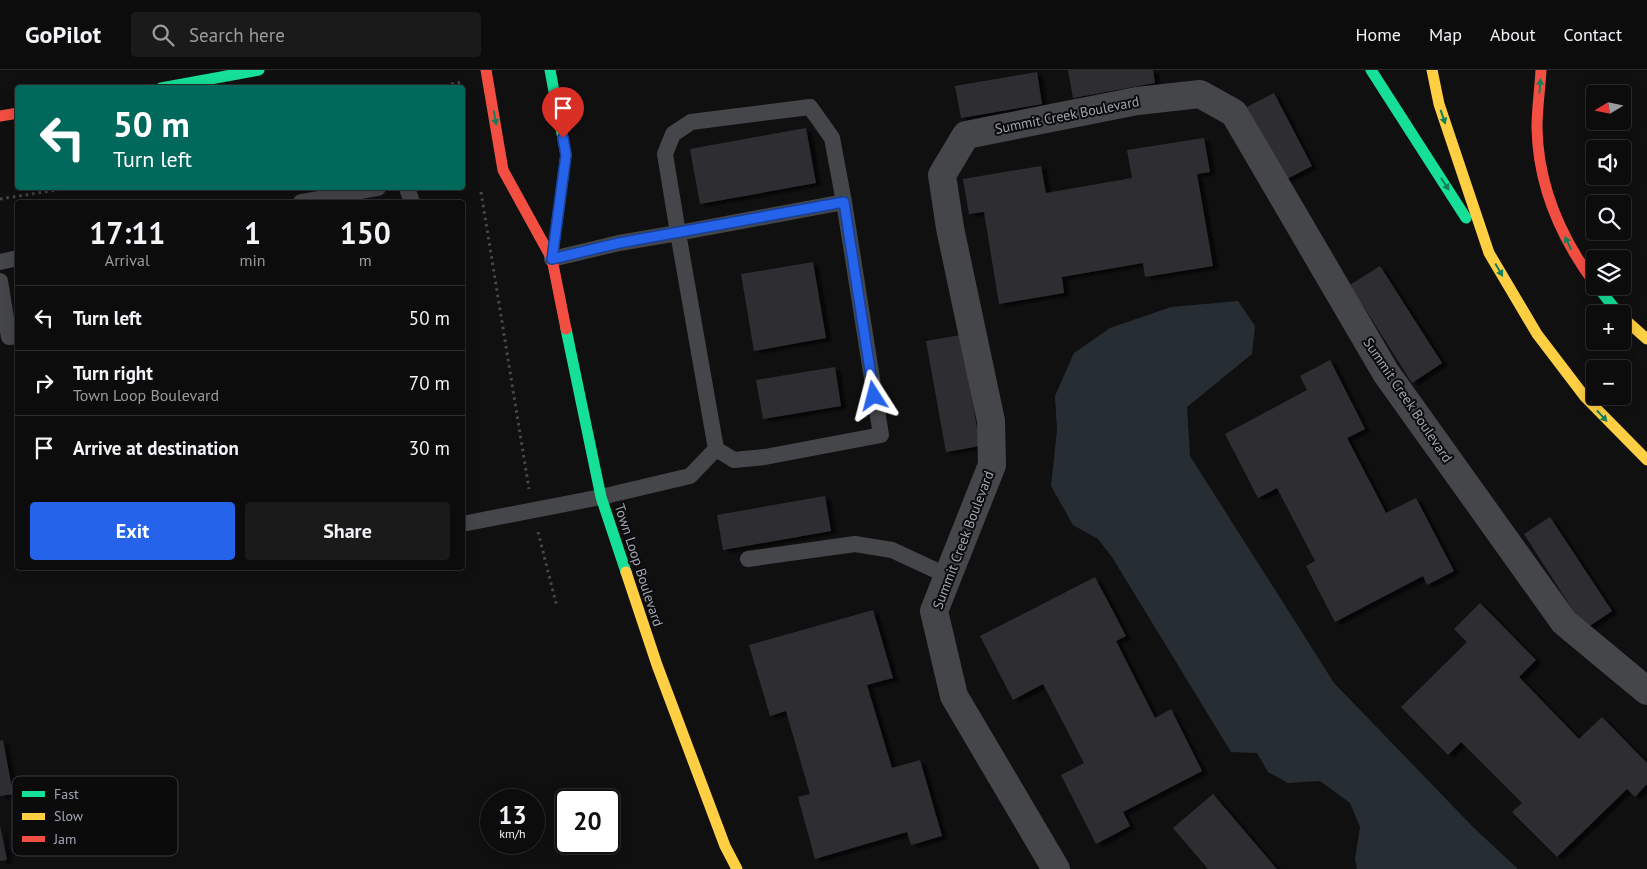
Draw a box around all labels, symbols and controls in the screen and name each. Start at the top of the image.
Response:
search box [131,12,481,57]
text: GoPilot [25,19,101,50]
icon: search [149,21,177,49]
text: Search here [189,23,285,47]
text: Home [1355,23,1401,46]
text: Map [1429,23,1462,46]
text: About [1490,23,1536,46]
text: Contact [1564,23,1622,46]
one-way arrow [1536,78,1544,94]
north arrow [1586,85,1631,130]
map controls [1586,85,1631,405]
pin [542,87,584,138]
street label: Summit Creek Boulevard [993,92,1141,138]
icon: arrive [549,94,577,122]
text: 50 m [113,101,190,147]
icon: left [30,105,95,170]
one-way arrow [491,110,499,126]
one-way arrow [1440,110,1447,125]
button: sound [1586,140,1631,185]
text: Turn left [113,145,192,173]
one-way arrow [1440,178,1449,191]
button: search [1586,195,1631,240]
text: 17:11 [89,213,165,252]
text: 1 [244,213,261,252]
text: 150 [340,213,391,252]
one-way arrow [1564,236,1572,250]
text: Arrival [105,250,150,270]
text: min [240,250,266,270]
text: m [359,250,372,270]
button: layers [1586,250,1631,295]
one-way arrow [1494,263,1503,276]
icon: left [30,304,58,332]
button: + [1586,305,1631,350]
text: Turn left [73,306,142,330]
text: 50 m [409,306,450,330]
street label: Summit Creek Boulevard [1360,334,1456,466]
button: − [1586,360,1631,405]
text: Turn right [73,361,153,385]
icon: right [30,369,58,397]
position arrow [847,369,899,421]
text: 70 m [409,371,450,395]
text: Town Loop Boulevard [73,385,219,405]
one-way arrow [1596,410,1608,422]
icon: arrive [30,434,58,462]
text: Arrive at destination [73,436,239,460]
text: 30 m [409,436,450,460]
street label: Summit Creek Boulevard [928,468,998,612]
street label: Town Loop Boulevard [611,501,667,629]
button: Exit [30,502,235,560]
button: Share [245,502,450,560]
legend [12,776,178,856]
text: Fast [54,785,79,803]
speed limit sign: 20 [555,789,620,854]
text: 13 [498,799,527,831]
text: Slow [54,807,84,825]
text: km/h [499,826,526,841]
text: Jam [53,830,76,848]

